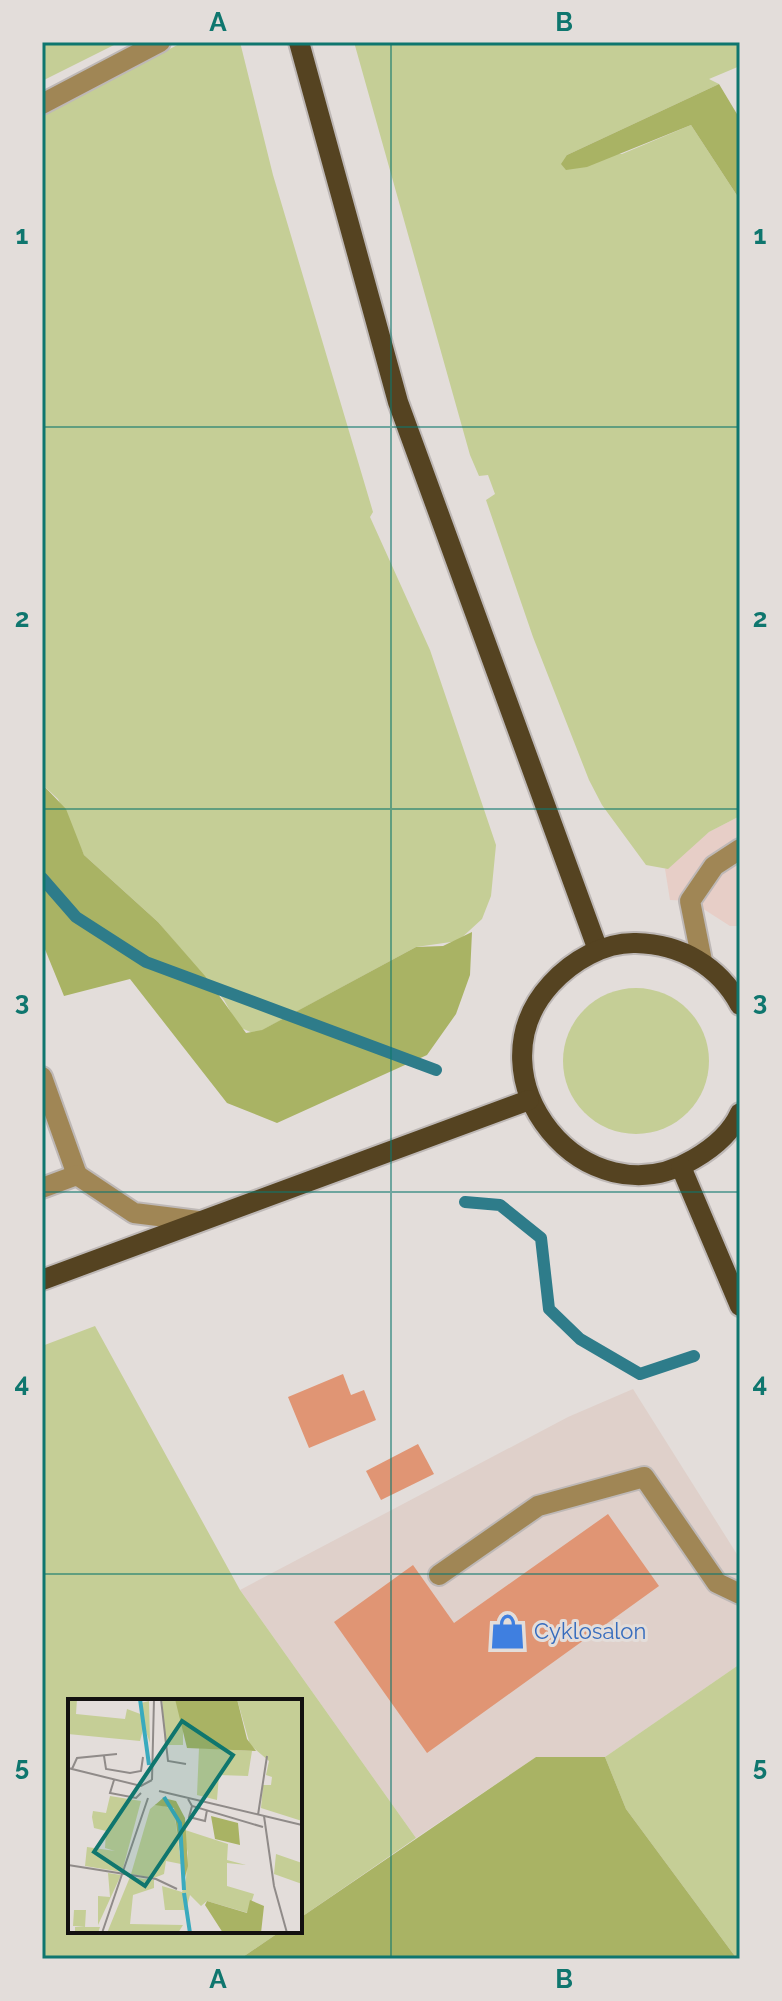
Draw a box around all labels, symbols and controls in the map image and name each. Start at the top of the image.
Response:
text: A [209,7,227,37]
text: B [555,7,573,37]
text: 1 [16,220,29,250]
text: 1 [754,220,767,250]
text: 2 [15,603,29,633]
text: 2 [753,603,767,633]
text: 3 [15,986,29,1016]
text: 3 [753,986,767,1016]
text: 4 [15,1368,29,1398]
text: 4 [753,1368,767,1398]
shop icon: Cyklosalon [489,1612,527,1650]
place label: Cyklosalon [534,1618,646,1644]
inset map [68,1699,302,1933]
text: 5 [15,1751,29,1781]
text: 5 [753,1751,767,1781]
text: A [209,1964,227,1994]
text: B [555,1964,573,1994]

